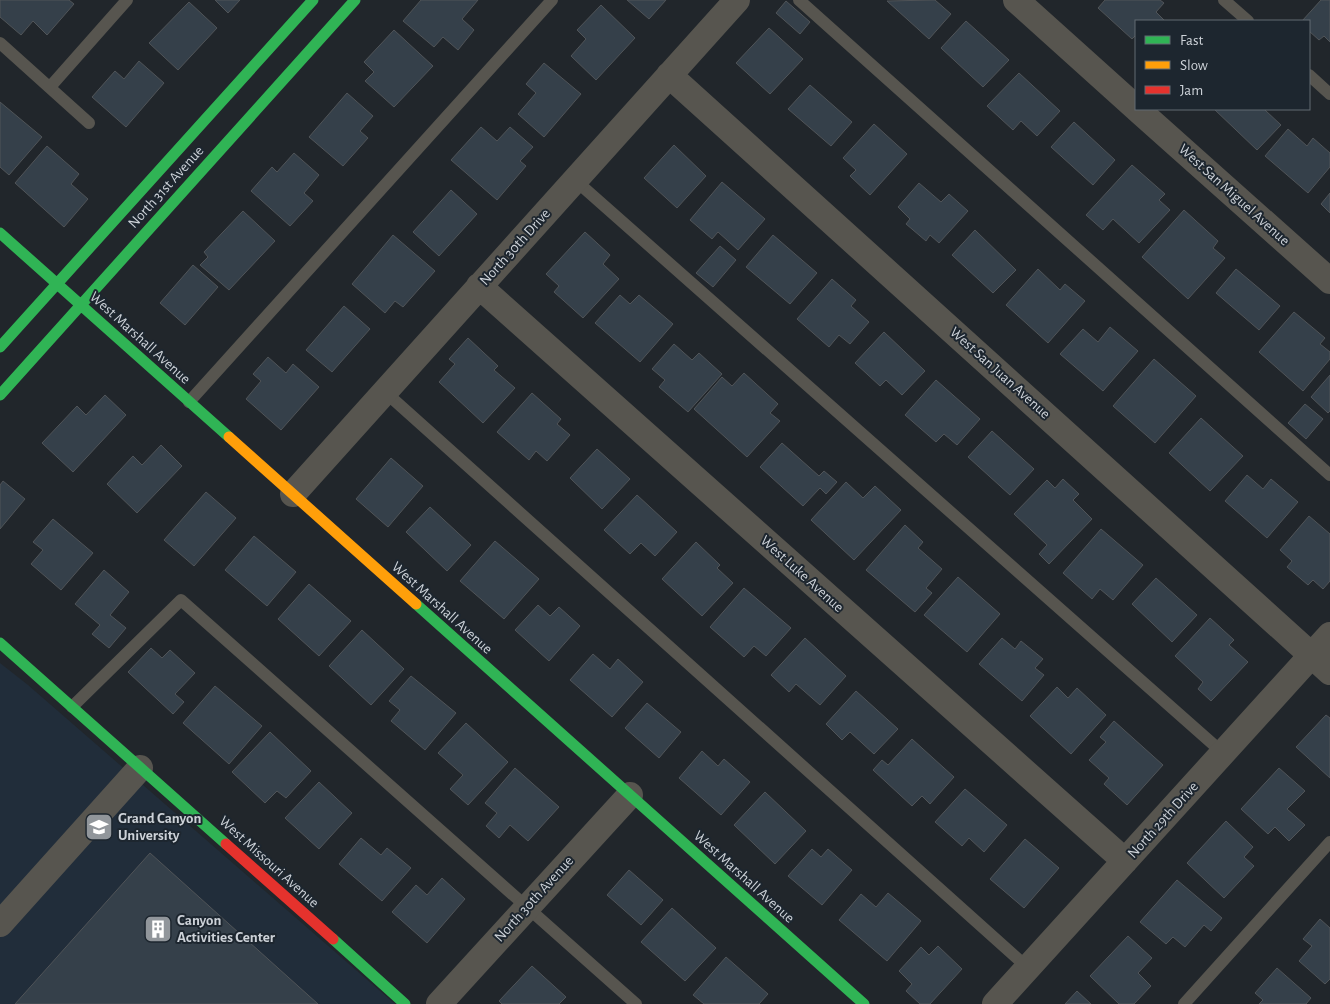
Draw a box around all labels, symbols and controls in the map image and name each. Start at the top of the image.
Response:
legend [1135,20,1310,110]
text: Fast [1180,33,1204,48]
text: Slow [1180,58,1208,73]
text: Jam [1180,83,1203,98]
street label: West San Miguel Avenue [1176,141,1292,249]
street label: North 31st Avenue [125,143,207,231]
street label: North 30th Drive [477,206,553,288]
street label: West Marshall Avenue [87,289,193,387]
street label: West San Juan Avenue [947,324,1053,422]
street label: West Luke Avenue [758,533,846,615]
street label: West Marshall Avenue [389,559,495,657]
street label: North 29th Drive [1125,779,1201,861]
place label: Grand Canyon University [118,811,201,843]
school or university icon: Grand Canyon University [84,812,114,842]
street label: West Missouri Avenue [216,813,322,911]
street label: West Marshall Avenue [691,828,797,926]
street label: North 30th Avenue [492,853,576,945]
place label: Canyon Activities Center [177,913,276,945]
building icon: Canyon Activities Center [143,914,173,944]

